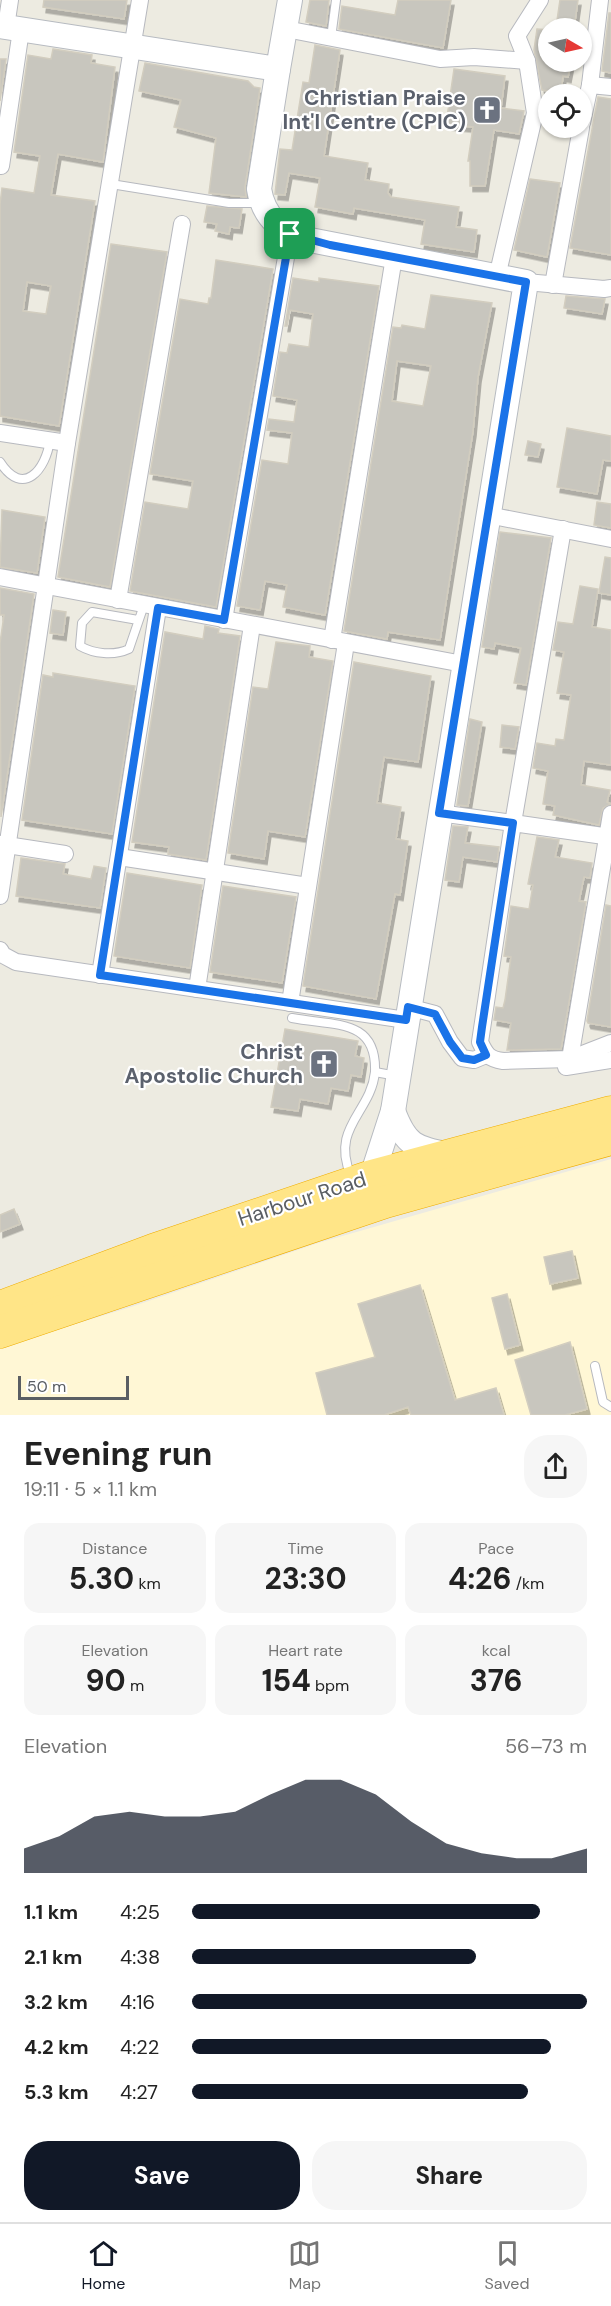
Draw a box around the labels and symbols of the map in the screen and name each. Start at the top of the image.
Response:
north arrow [538,18,592,72]
place label: Christian Praise Int'l Centre (CPIC) [283,84,466,136]
church icon: Christian Praise Int'l Centre (CPIC) [471,94,503,126]
pin [264,208,315,259]
place label: Christ Apostolic Church [124,1038,303,1090]
church icon: Christ Apostolic Church [308,1048,340,1080]
street label: Harbour Road [234,1165,370,1233]
scale bar [18,1373,129,1400]

